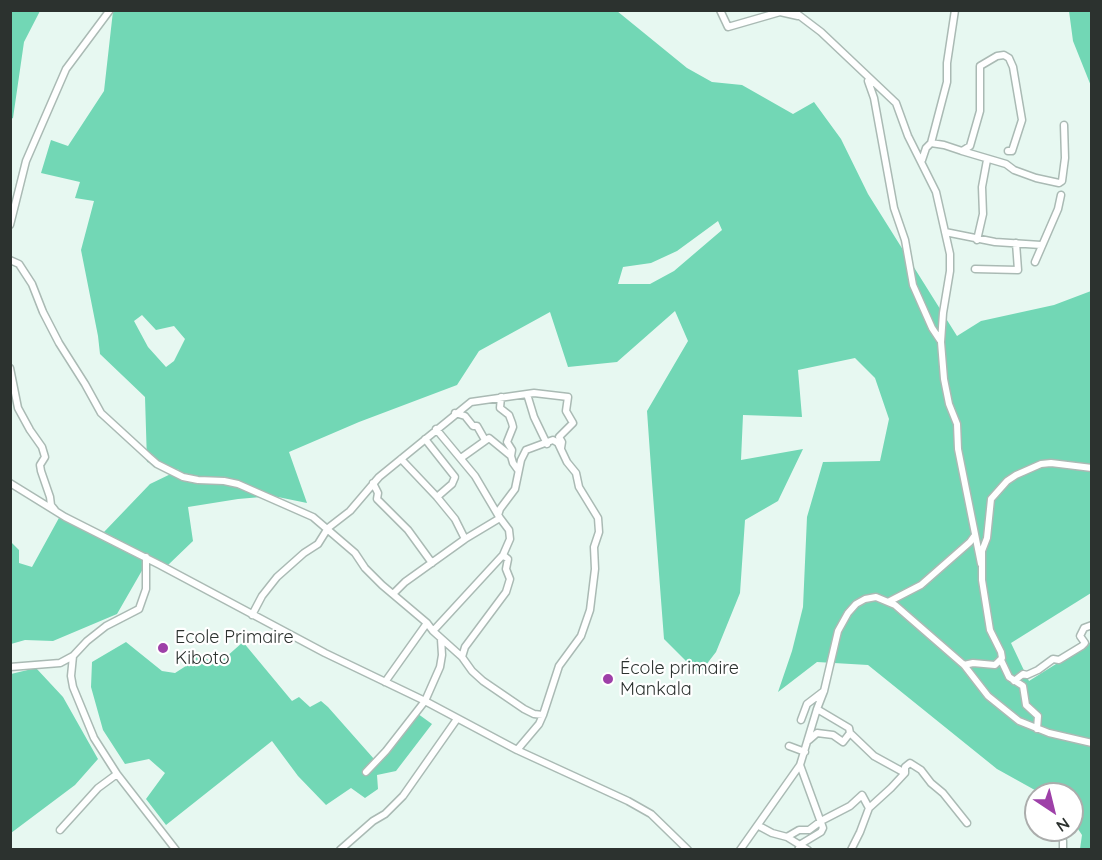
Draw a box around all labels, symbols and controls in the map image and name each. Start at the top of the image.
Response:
place label: Ecole Primaire Kiboto [175,627,294,670]
marker: Ecole Primaire Kiboto [156,641,170,655]
place label: École primaire Mankala [620,658,739,700]
marker: École primaire Mankala [601,672,615,686]
north arrow [1024,782,1084,842]
text: N [1053,814,1074,837]

